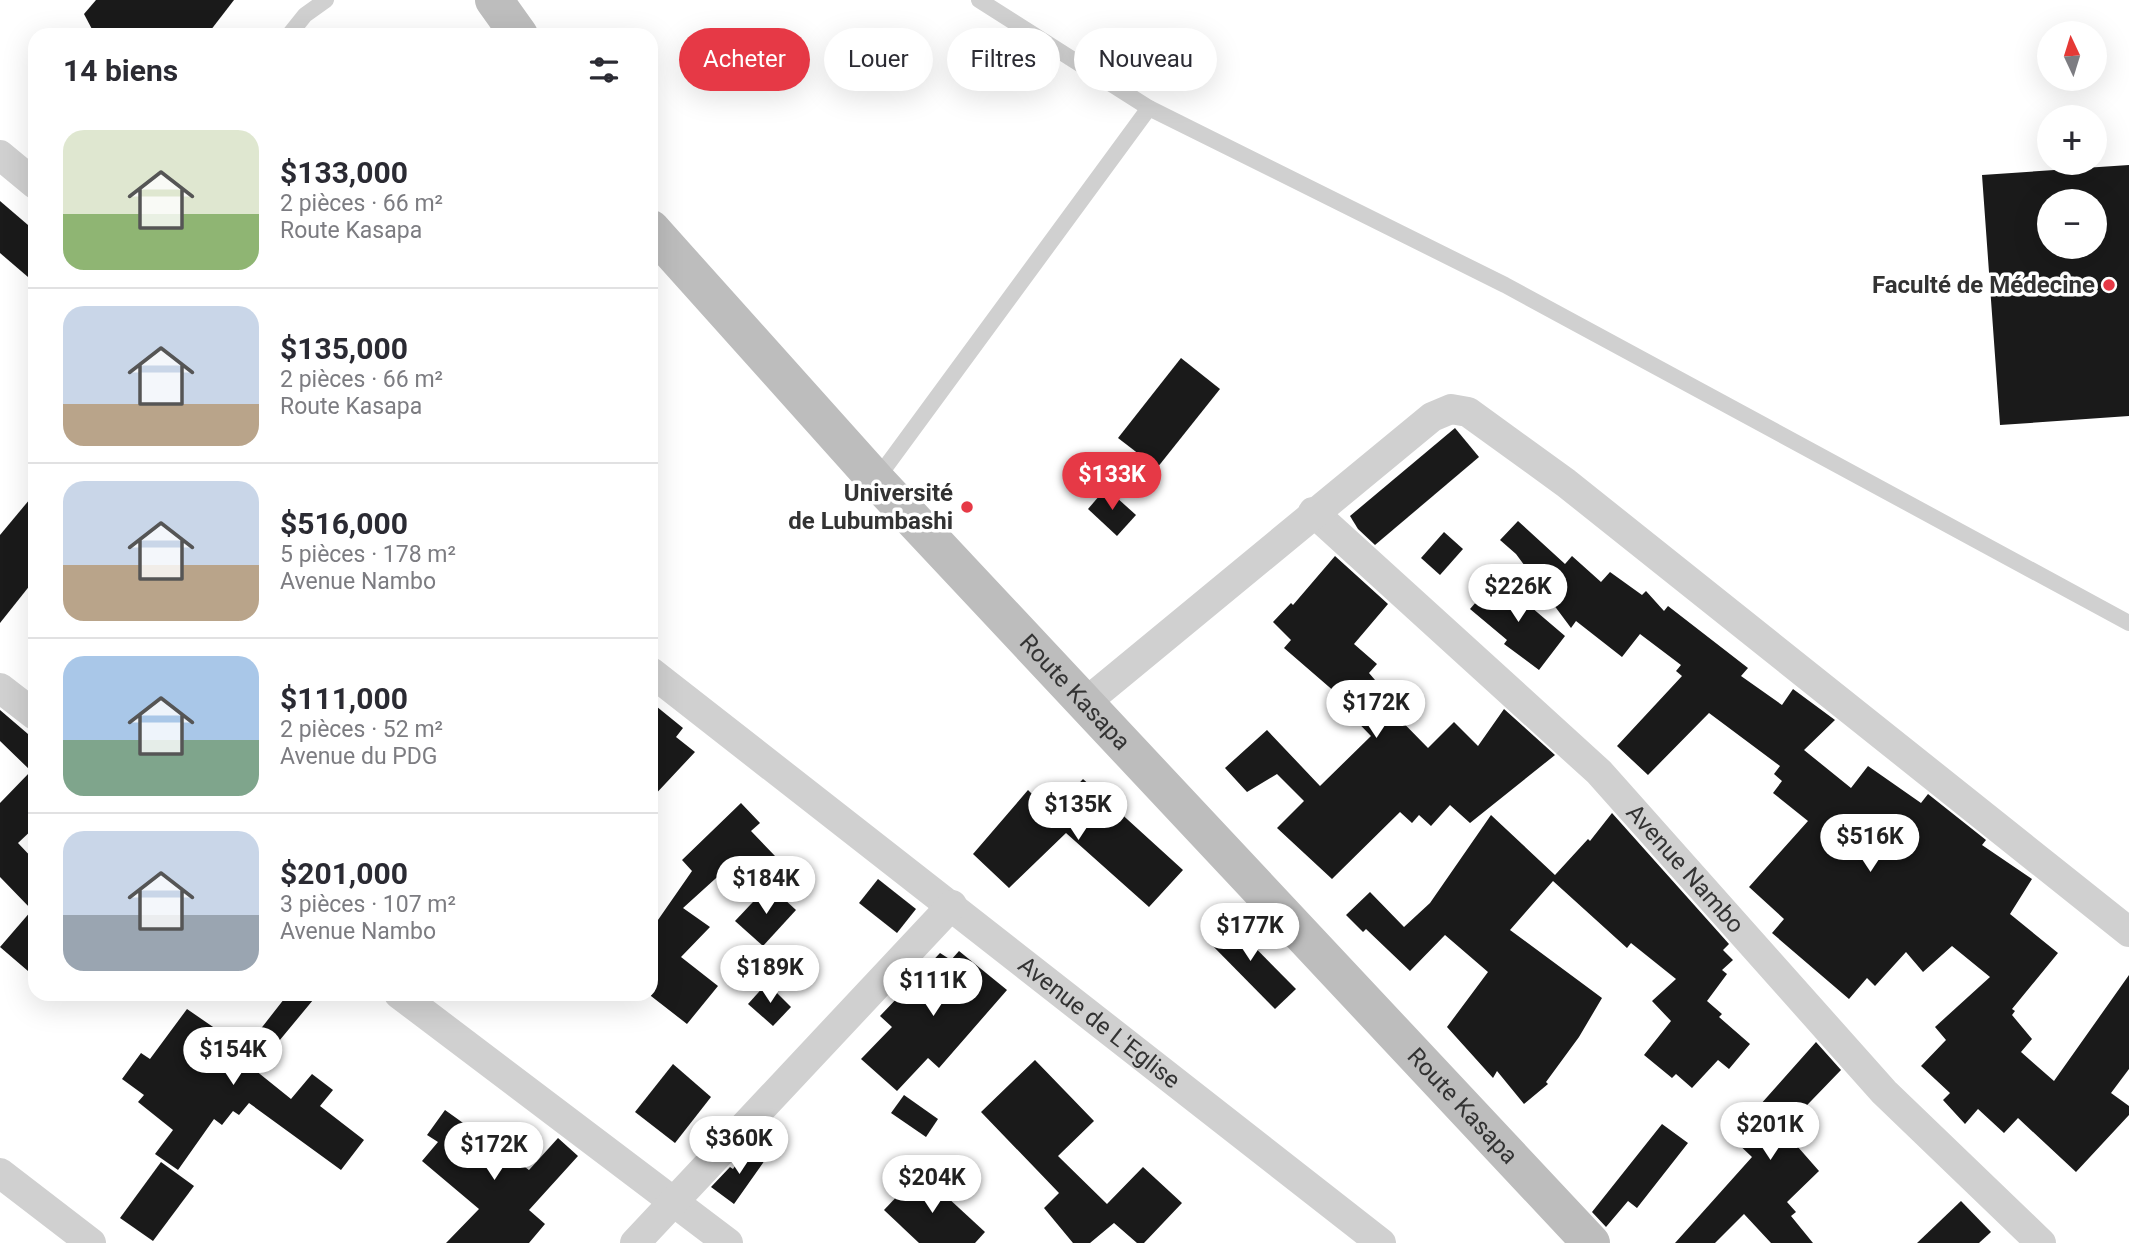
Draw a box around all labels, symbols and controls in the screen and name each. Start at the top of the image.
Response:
north arrow [2037,21,2107,91]
map controls [2037,21,2107,259]
chip: Acheter [679,28,810,91]
chip: Louer [824,28,933,91]
chip: Filtres [947,28,1060,91]
chip: Nouveau [1074,28,1217,91]
icon: filters [585,51,623,89]
text: 14 biens [63,53,178,88]
button: + [2037,105,2107,175]
text: $133,000 [280,155,408,190]
icon: home [119,158,203,242]
button: − [2037,189,2107,259]
text: 2 pièces · 66 m² [280,190,443,217]
text: Route Kasapa [280,217,422,244]
place label: Faculté de Médecine [1872,271,2095,299]
marker: Faculté de Médecine [2101,277,2117,293]
text: $135,000 [280,331,408,366]
icon: home [119,334,203,418]
text: 2 pièces · 66 m² [280,366,443,393]
text: Route Kasapa [280,393,422,420]
pin: $133K [1063,452,1161,512]
text: $133K [1078,461,1146,488]
place label: Université de Lubumbashi [788,479,953,535]
marker: Université de Lubumbashi [959,499,975,515]
text: $516,000 [280,506,408,541]
icon: home [119,509,203,593]
text: 5 pièces · 178 m² [280,541,456,568]
pin: $226K [1469,564,1567,624]
text: Avenue Nambo [280,568,436,595]
text: $226K [1484,573,1552,600]
street label: Route Kasapa [1014,629,1136,756]
pin: $172K [1327,680,1425,740]
text: $111,000 [280,681,408,716]
icon: home [119,684,203,768]
text: $172K [1342,689,1410,716]
text: 2 pièces · 52 m² [280,716,443,743]
text: Avenue du PDG [280,743,438,770]
pin: $135K [1029,782,1127,842]
text: $135K [1044,791,1112,818]
street label: Avenue Nambo [1620,799,1750,939]
pin: $516K [1821,814,1919,874]
text: $516K [1836,823,1904,850]
text: $201,000 [280,856,408,891]
pin: $184K [717,856,815,916]
icon: home [119,859,203,943]
text: $184K [732,865,800,892]
text: 3 pièces · 107 m² [280,891,456,918]
pin: $177K [1201,904,1299,963]
text: $177K [1216,912,1284,939]
text: Avenue Nambo [280,918,436,945]
pin: $189K [721,946,819,1005]
street label: Avenue de L'Eglise [1013,951,1186,1094]
text: $189K [736,954,804,981]
pin: $111K [884,958,982,1018]
text: $111K [899,967,967,994]
pin: $154K [184,1028,282,1087]
text: $154K [199,1036,267,1063]
street label: Route Kasapa [1402,1042,1524,1170]
pin: $201K [1721,1102,1819,1162]
text: $201K [1736,1111,1804,1138]
pin: $360K [690,1116,788,1176]
pin: $172K [445,1122,543,1182]
text: $360K [705,1125,773,1152]
text: $172K [460,1131,528,1158]
pin: $204K [883,1156,981,1215]
text: $204K [898,1164,966,1191]

